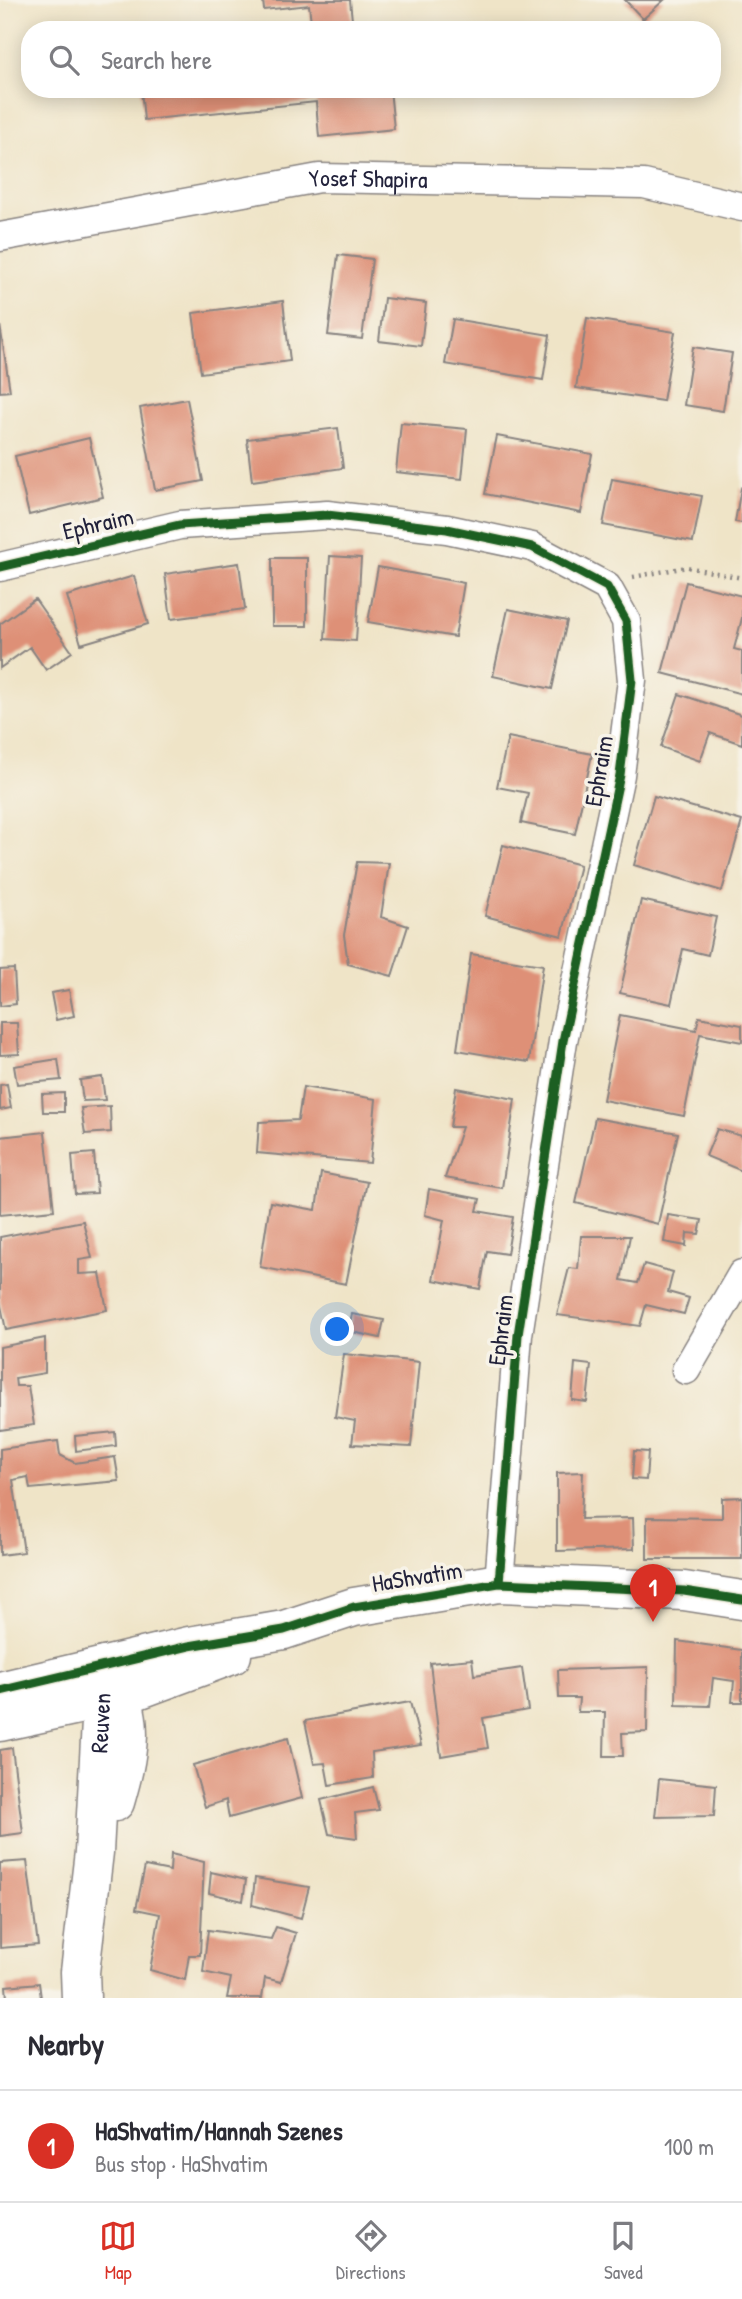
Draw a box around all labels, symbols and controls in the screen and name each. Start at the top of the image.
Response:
search box [21,21,721,98]
icon: search [45,41,83,79]
text: Search here [101,42,212,77]
street label: Yosef Shapira [307,161,428,195]
street label: Ephraim [59,499,136,547]
street label: Ephraim [576,733,620,809]
street label: Ephraim [480,1293,520,1367]
your location [320,1312,354,1346]
street label: HaShvatim [370,1553,464,1599]
pin: 1 [630,1564,676,1622]
street label: Reuven [82,1692,118,1754]
text: Nearby [28,2024,104,2064]
text: HaShvatim/Hannah Szenes [95,2113,343,2148]
text: 1 [47,2131,55,2162]
text: 100 m [664,2131,714,2162]
text: Bus stop · HaShvatim [95,2148,268,2179]
tab: Map [99,2217,137,2285]
tab: Directions [336,2217,406,2285]
tab: Saved [604,2217,643,2285]

